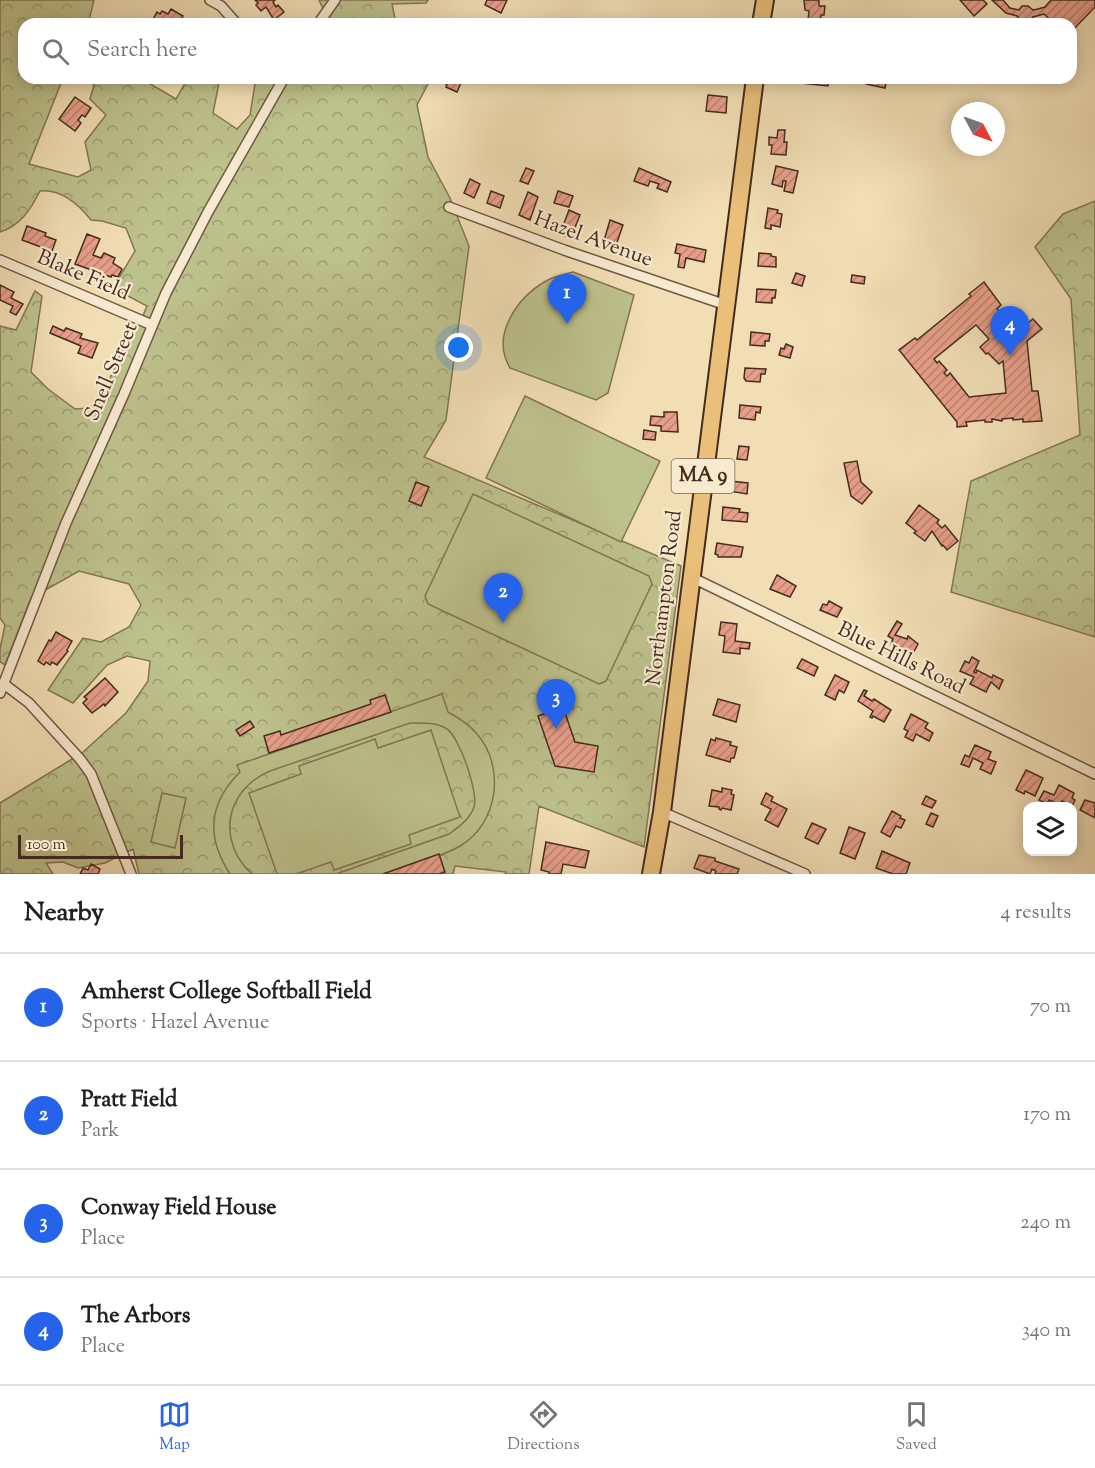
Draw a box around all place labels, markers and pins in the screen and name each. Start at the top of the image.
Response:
pin: 1 [548,274,586,324]
pin: 4 [990,306,1030,356]
pin: 2 [484,574,522,623]
pin: 3 [536,680,576,729]

